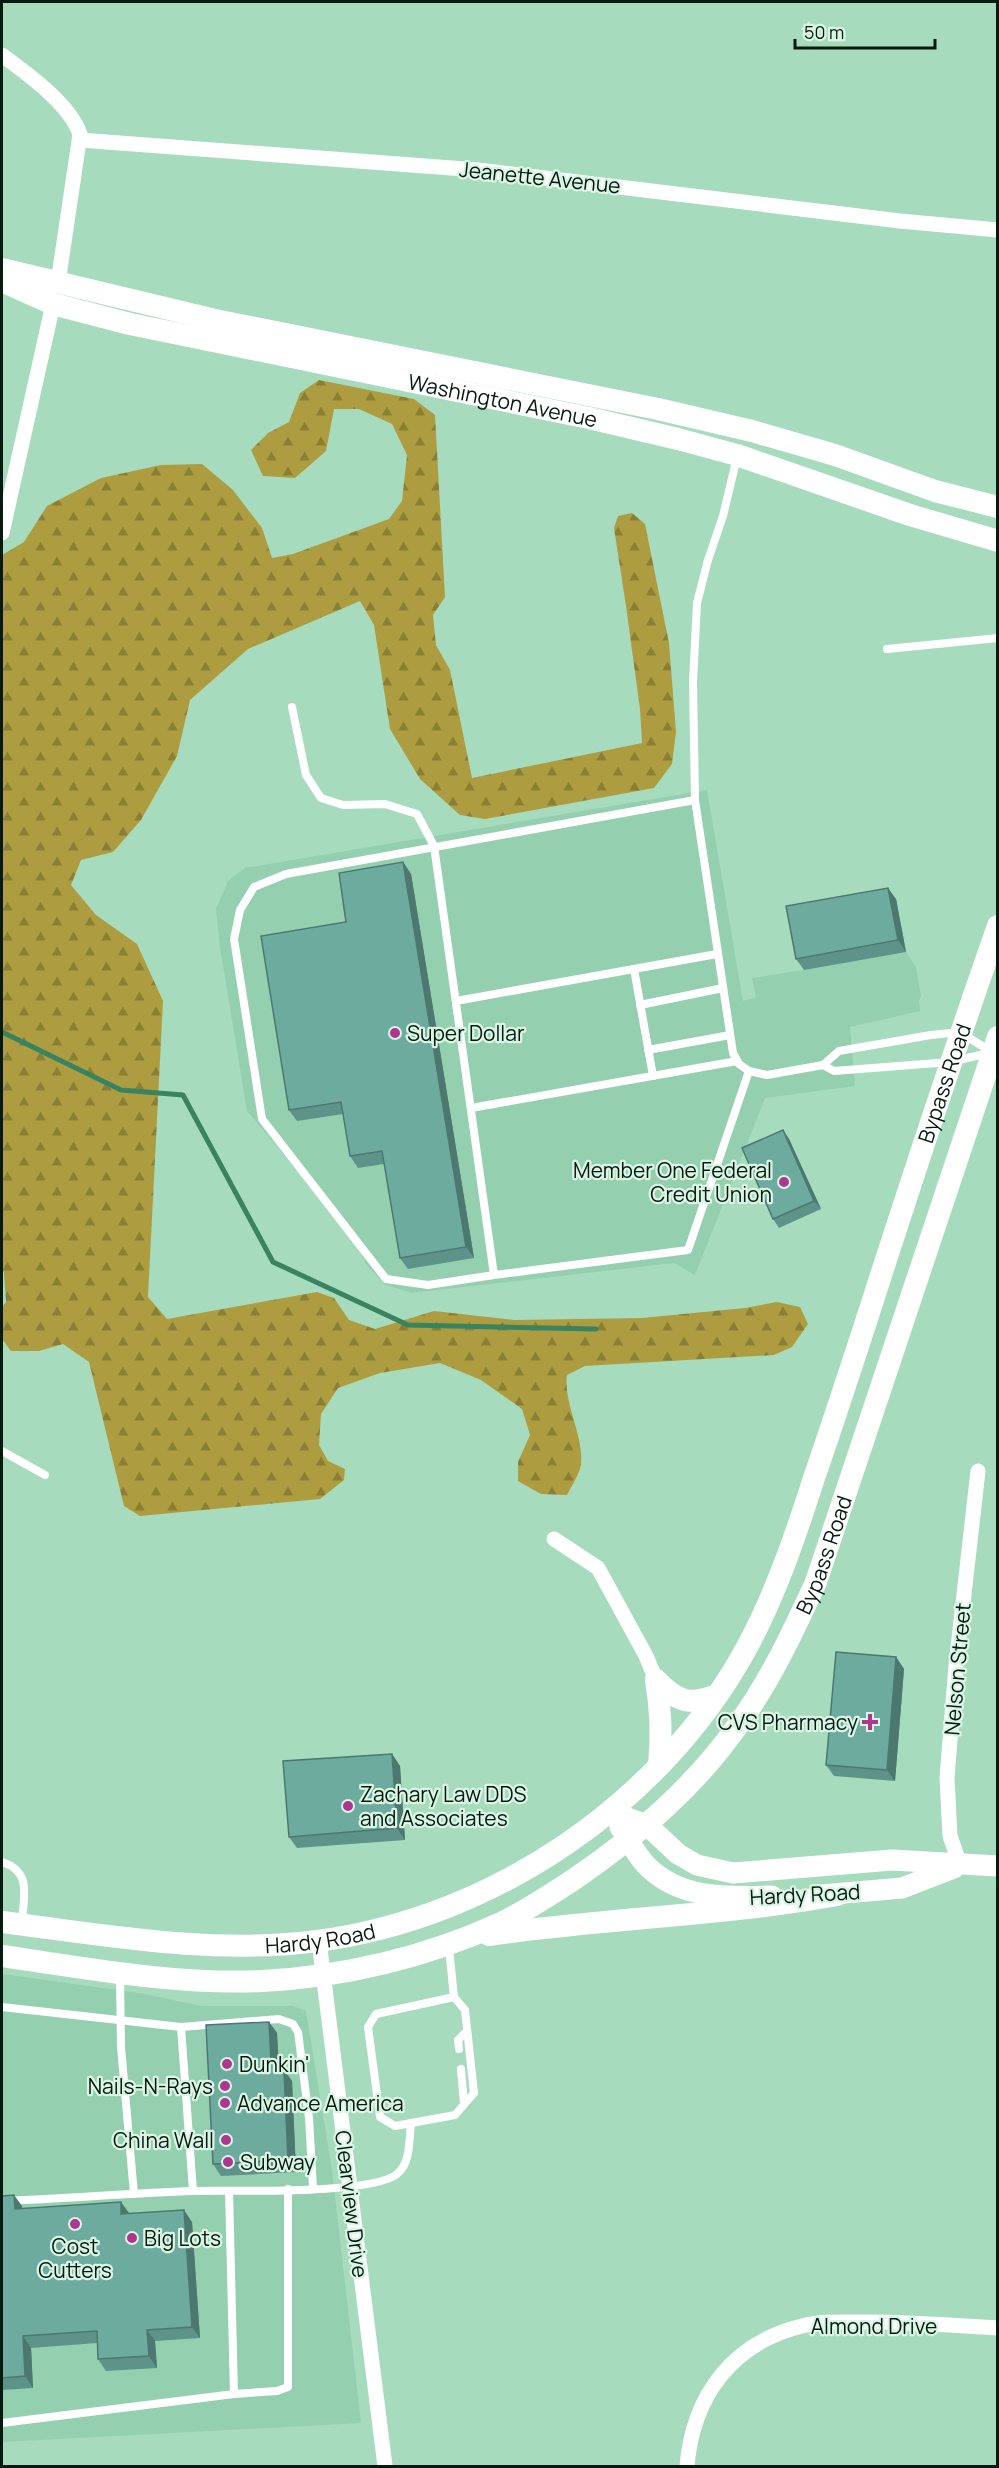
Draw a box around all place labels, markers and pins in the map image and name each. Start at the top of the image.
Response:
place label: Super Dollar [407,1019,525,1047]
marker: Super Dollar [388,1026,402,1040]
place label: Member One Federal Credit Union [573,1156,772,1208]
marker: Member One Federal Credit Union [777,1175,791,1189]
place label: CVS Pharmacy [718,1708,858,1736]
marker: CVS Pharmacy [863,1715,877,1729]
place label: Zachary Law DDS and Associates [360,1780,527,1832]
marker: Zachary Law DDS and Associates [341,1799,355,1813]
place label: Dunkin' [239,2050,310,2078]
marker: Dunkin' [220,2057,234,2071]
place label: Nails-N-Rays [88,2072,213,2100]
marker: Nails-N-Rays [218,2079,232,2093]
place label: Advance America [237,2089,404,2117]
marker: Advance America [218,2096,232,2110]
place label: China Wall [113,2126,214,2154]
marker: China Wall [219,2133,233,2147]
place label: Subway [240,2148,315,2176]
marker: Subway [221,2155,235,2169]
marker: Cost Cutters [68,2217,82,2231]
place label: Big Lots [144,2224,221,2252]
marker: Big Lots [125,2231,139,2245]
place label: Cost Cutters [38,2232,112,2284]

